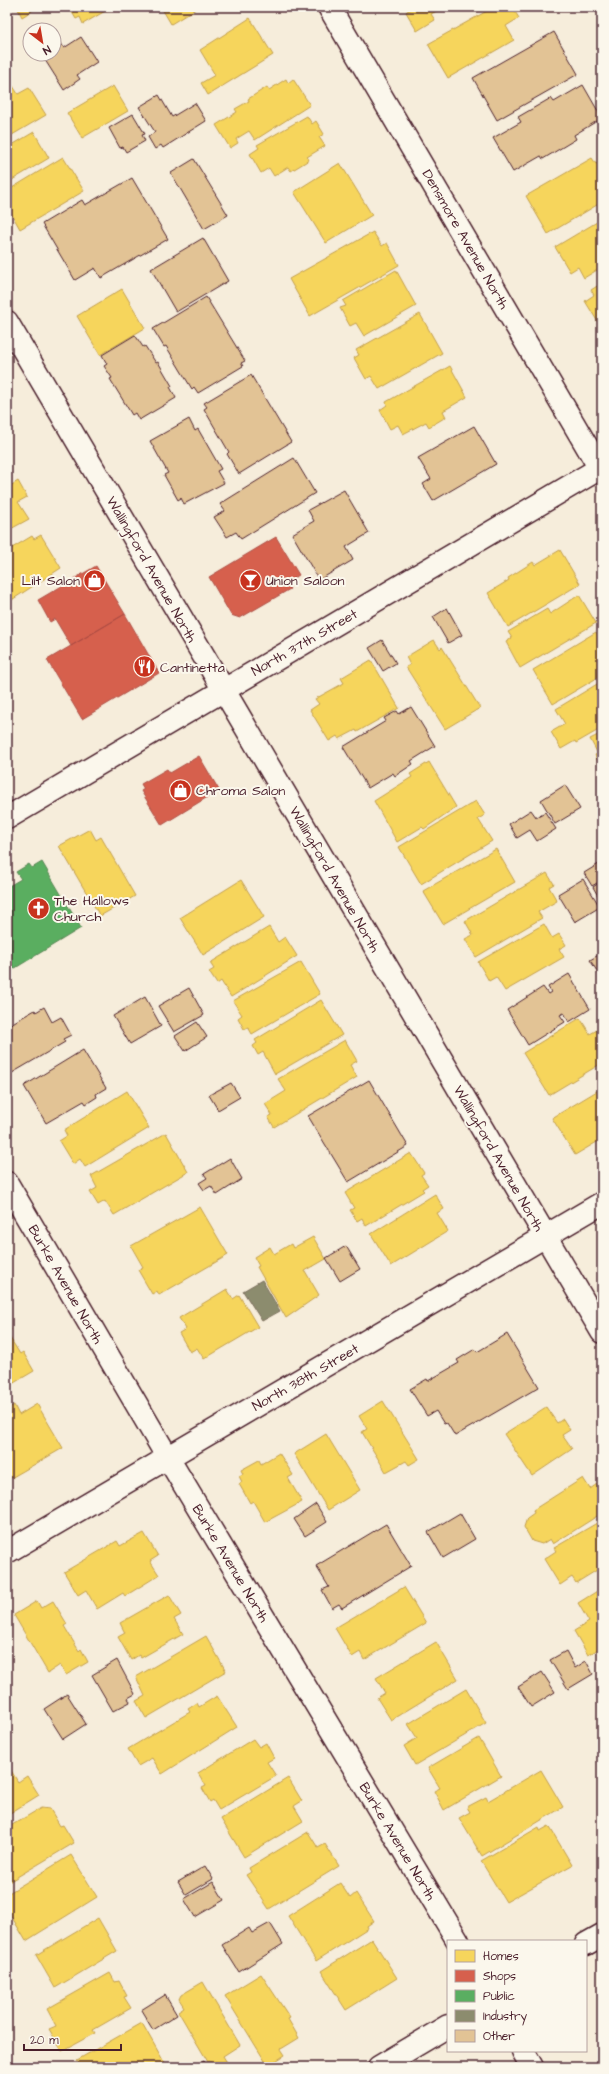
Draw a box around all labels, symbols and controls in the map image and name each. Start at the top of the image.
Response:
north arrow [22,22,62,62]
text: N [40,42,54,58]
street label: Densmore Avenue North [417,166,513,313]
street label: Wallingford Avenue North [101,493,201,646]
shop icon: Lilt Salon [82,567,108,593]
bar icon: Union Saloon [238,567,264,593]
place label: Lilt Salon [22,571,80,591]
place label: Union Saloon [266,571,345,591]
street label: North 37th Street [248,604,362,681]
restaurant icon: Cantinetta [131,654,157,680]
place label: Cantinetta [160,658,225,678]
shop icon: Chroma Salon [167,777,193,803]
place label: Chroma Salon [196,781,285,801]
street label: Wallingford Avenue North [284,803,384,956]
place label: The Hallows Church [54,891,129,927]
church icon: The Hallows Church [25,895,51,921]
street label: Wallingford Avenue North [448,1082,548,1235]
street label: Burke Avenue North [23,1221,107,1348]
street label: North 38th Street [248,1339,363,1417]
street label: Burke Avenue North [187,1501,273,1626]
street label: Burke Avenue North [354,1779,440,1904]
legend [447,1940,587,2052]
text: Homes [483,1948,519,1965]
text: Shops [483,1968,516,1985]
text: Public [483,1988,515,2005]
text: Industry [483,2008,528,2026]
scale bar [24,2026,121,2052]
text: Other [483,2028,515,2045]
text: 20 m [30,2032,59,2049]

